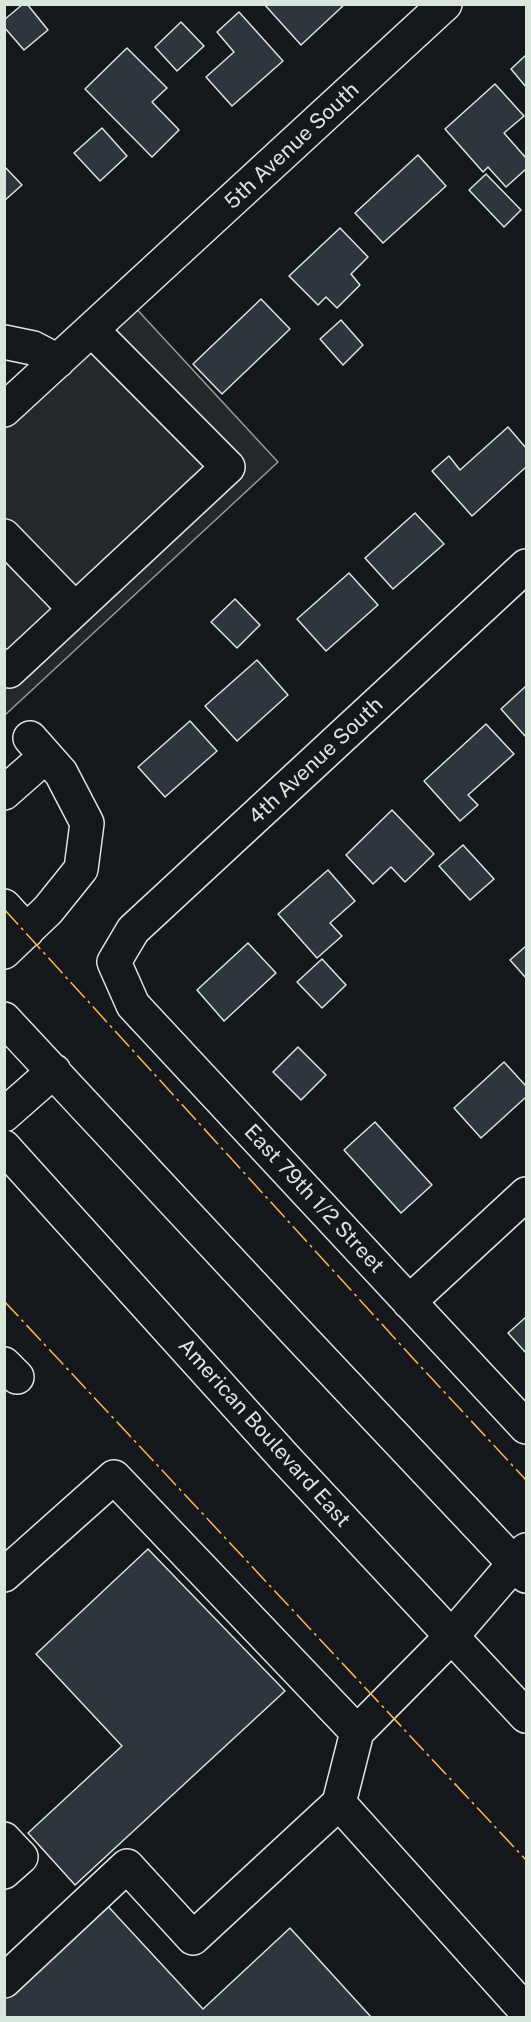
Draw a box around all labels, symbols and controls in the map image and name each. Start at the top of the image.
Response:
street label: 5th Avenue South [220,77,364,215]
street label: 4th Avenue South [244,692,388,830]
street label: East 79th 1/2 Street [239,1120,389,1278]
street label: American Boulevard East [173,1334,355,1532]

